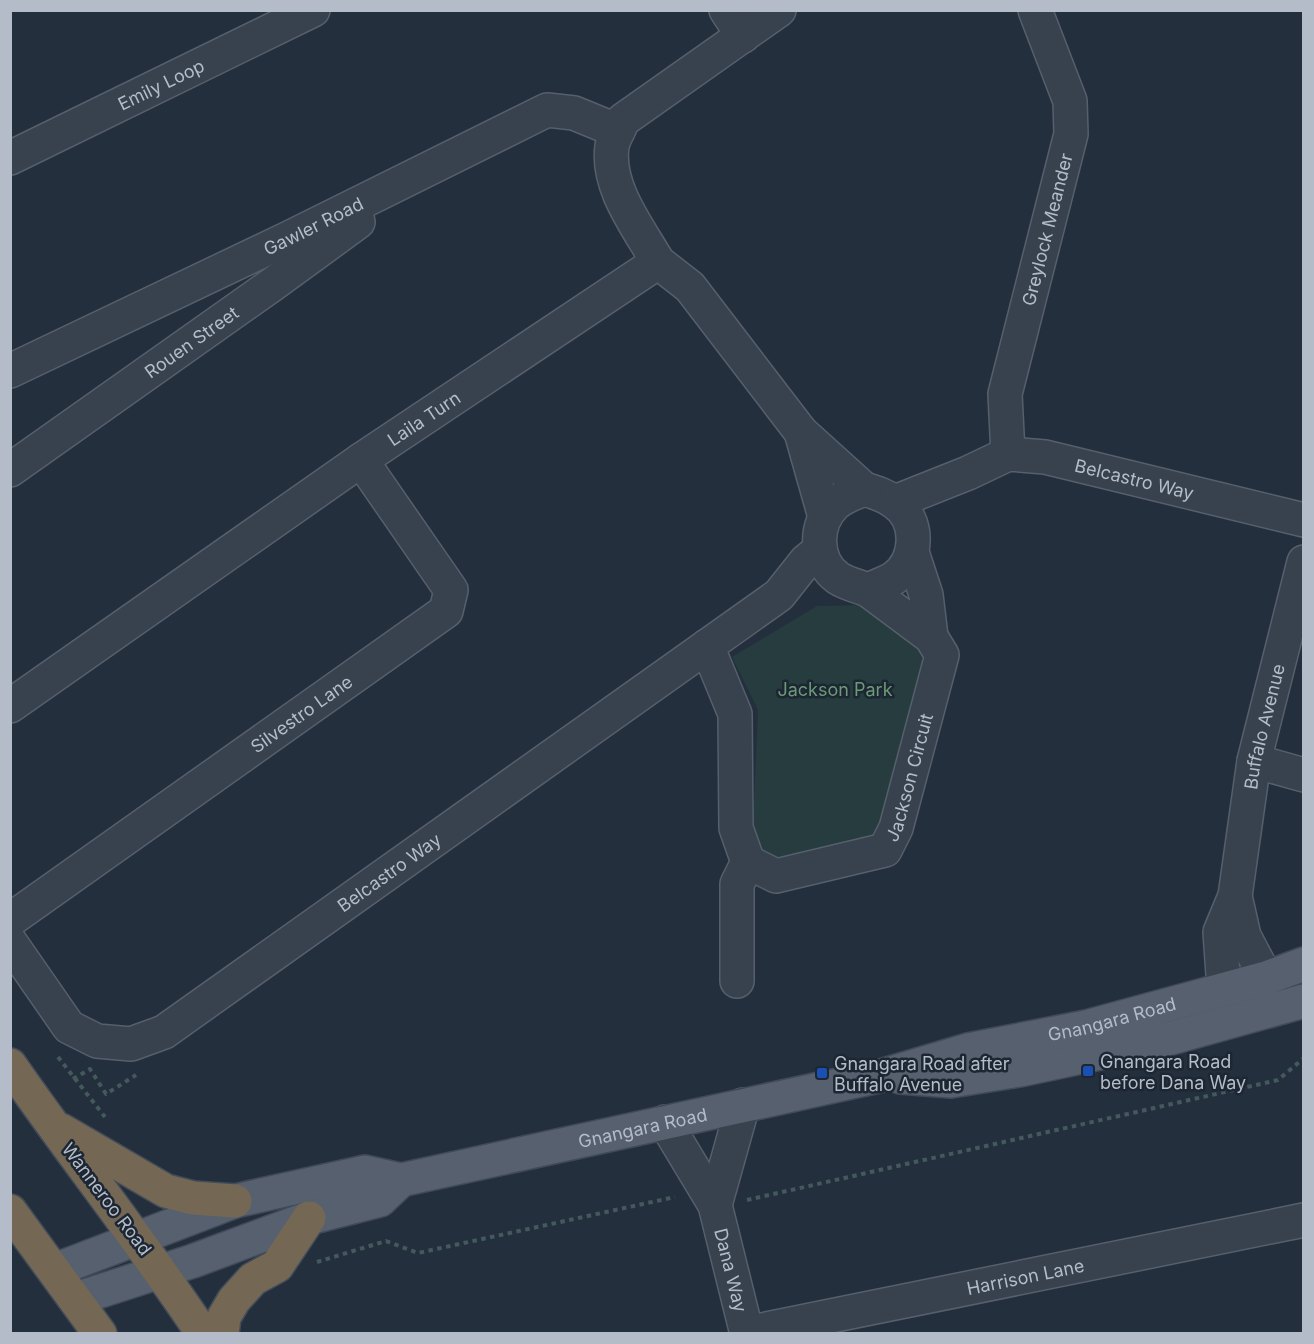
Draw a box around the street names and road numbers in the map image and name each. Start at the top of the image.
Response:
street label: Emily Loop [114,54,208,114]
street label: Greylock Meander [1017,151,1076,308]
street label: Gawler Road [260,193,366,259]
street label: Rouen Street [140,301,242,382]
street label: Laila Turn [383,386,464,450]
street label: Belcastro Way [1073,454,1196,503]
street label: Buffalo Avenue [1240,662,1289,791]
street label: Silvestro Lane [246,670,356,757]
street label: Jackson Circuit [881,711,937,845]
street label: Belcastro Way [333,828,445,916]
street label: Gnangara Road [1046,993,1178,1045]
street label: Gnangara Road [576,1103,709,1152]
street label: Wanneroo Road [58,1139,156,1259]
street label: Dana Way [711,1226,752,1314]
street label: Harrison Lane [965,1254,1086,1299]

